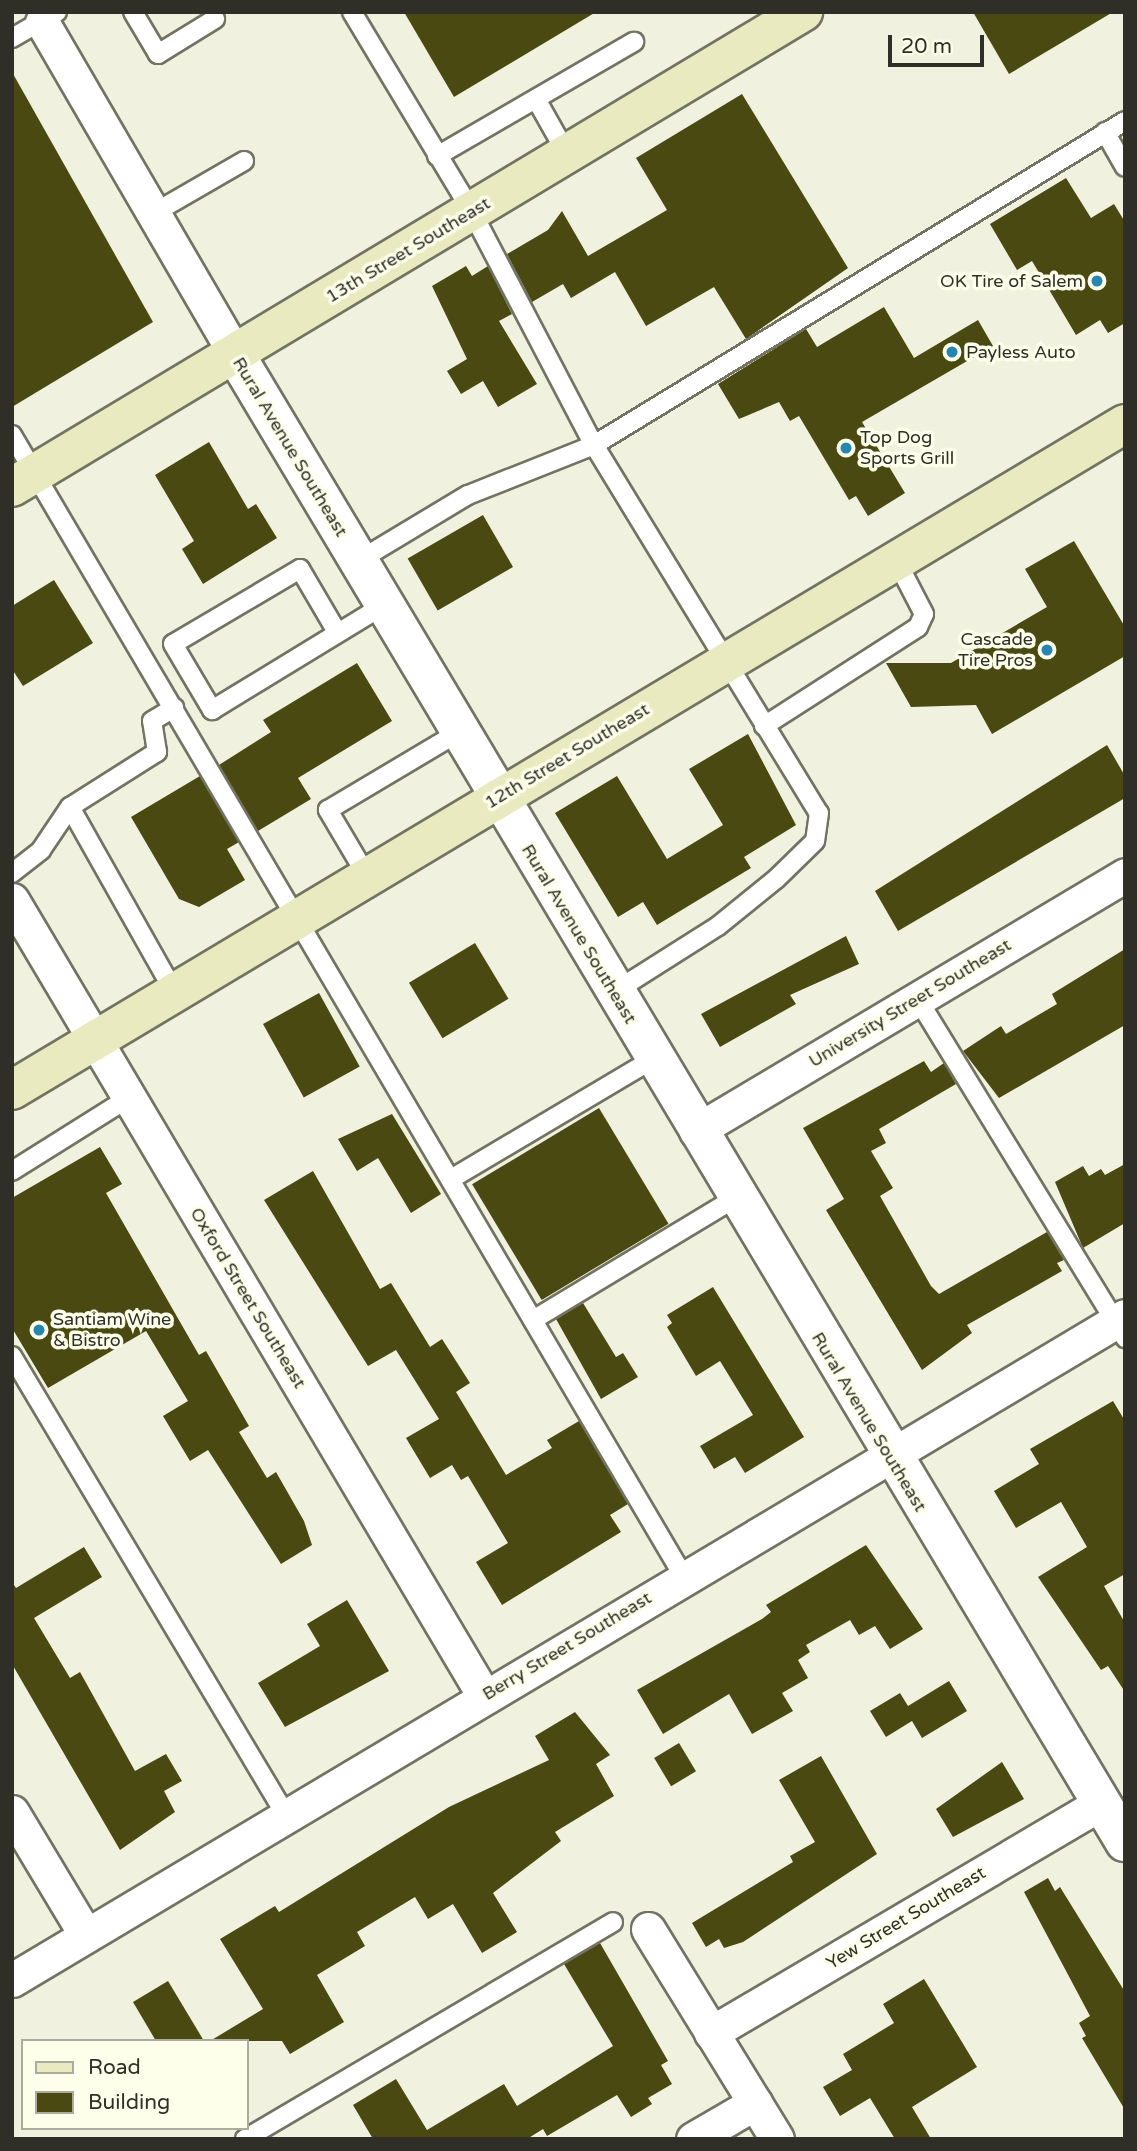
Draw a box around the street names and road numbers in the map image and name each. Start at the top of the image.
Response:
street label: 13th Street Southeast [322,192,494,308]
street label: Rural Avenue Southeast [228,353,352,541]
street label: 12th Street Southeast [481,698,653,814]
street label: Rural Avenue Southeast [517,840,641,1028]
street label: University Street Southeast [805,934,1015,1072]
street label: Oxford Street Southeast [185,1204,311,1392]
street label: Rural Avenue Southeast [807,1328,931,1516]
street label: Berry Street Southeast [479,1587,655,1705]
street label: Yew Street Southeast [822,1862,990,1974]

